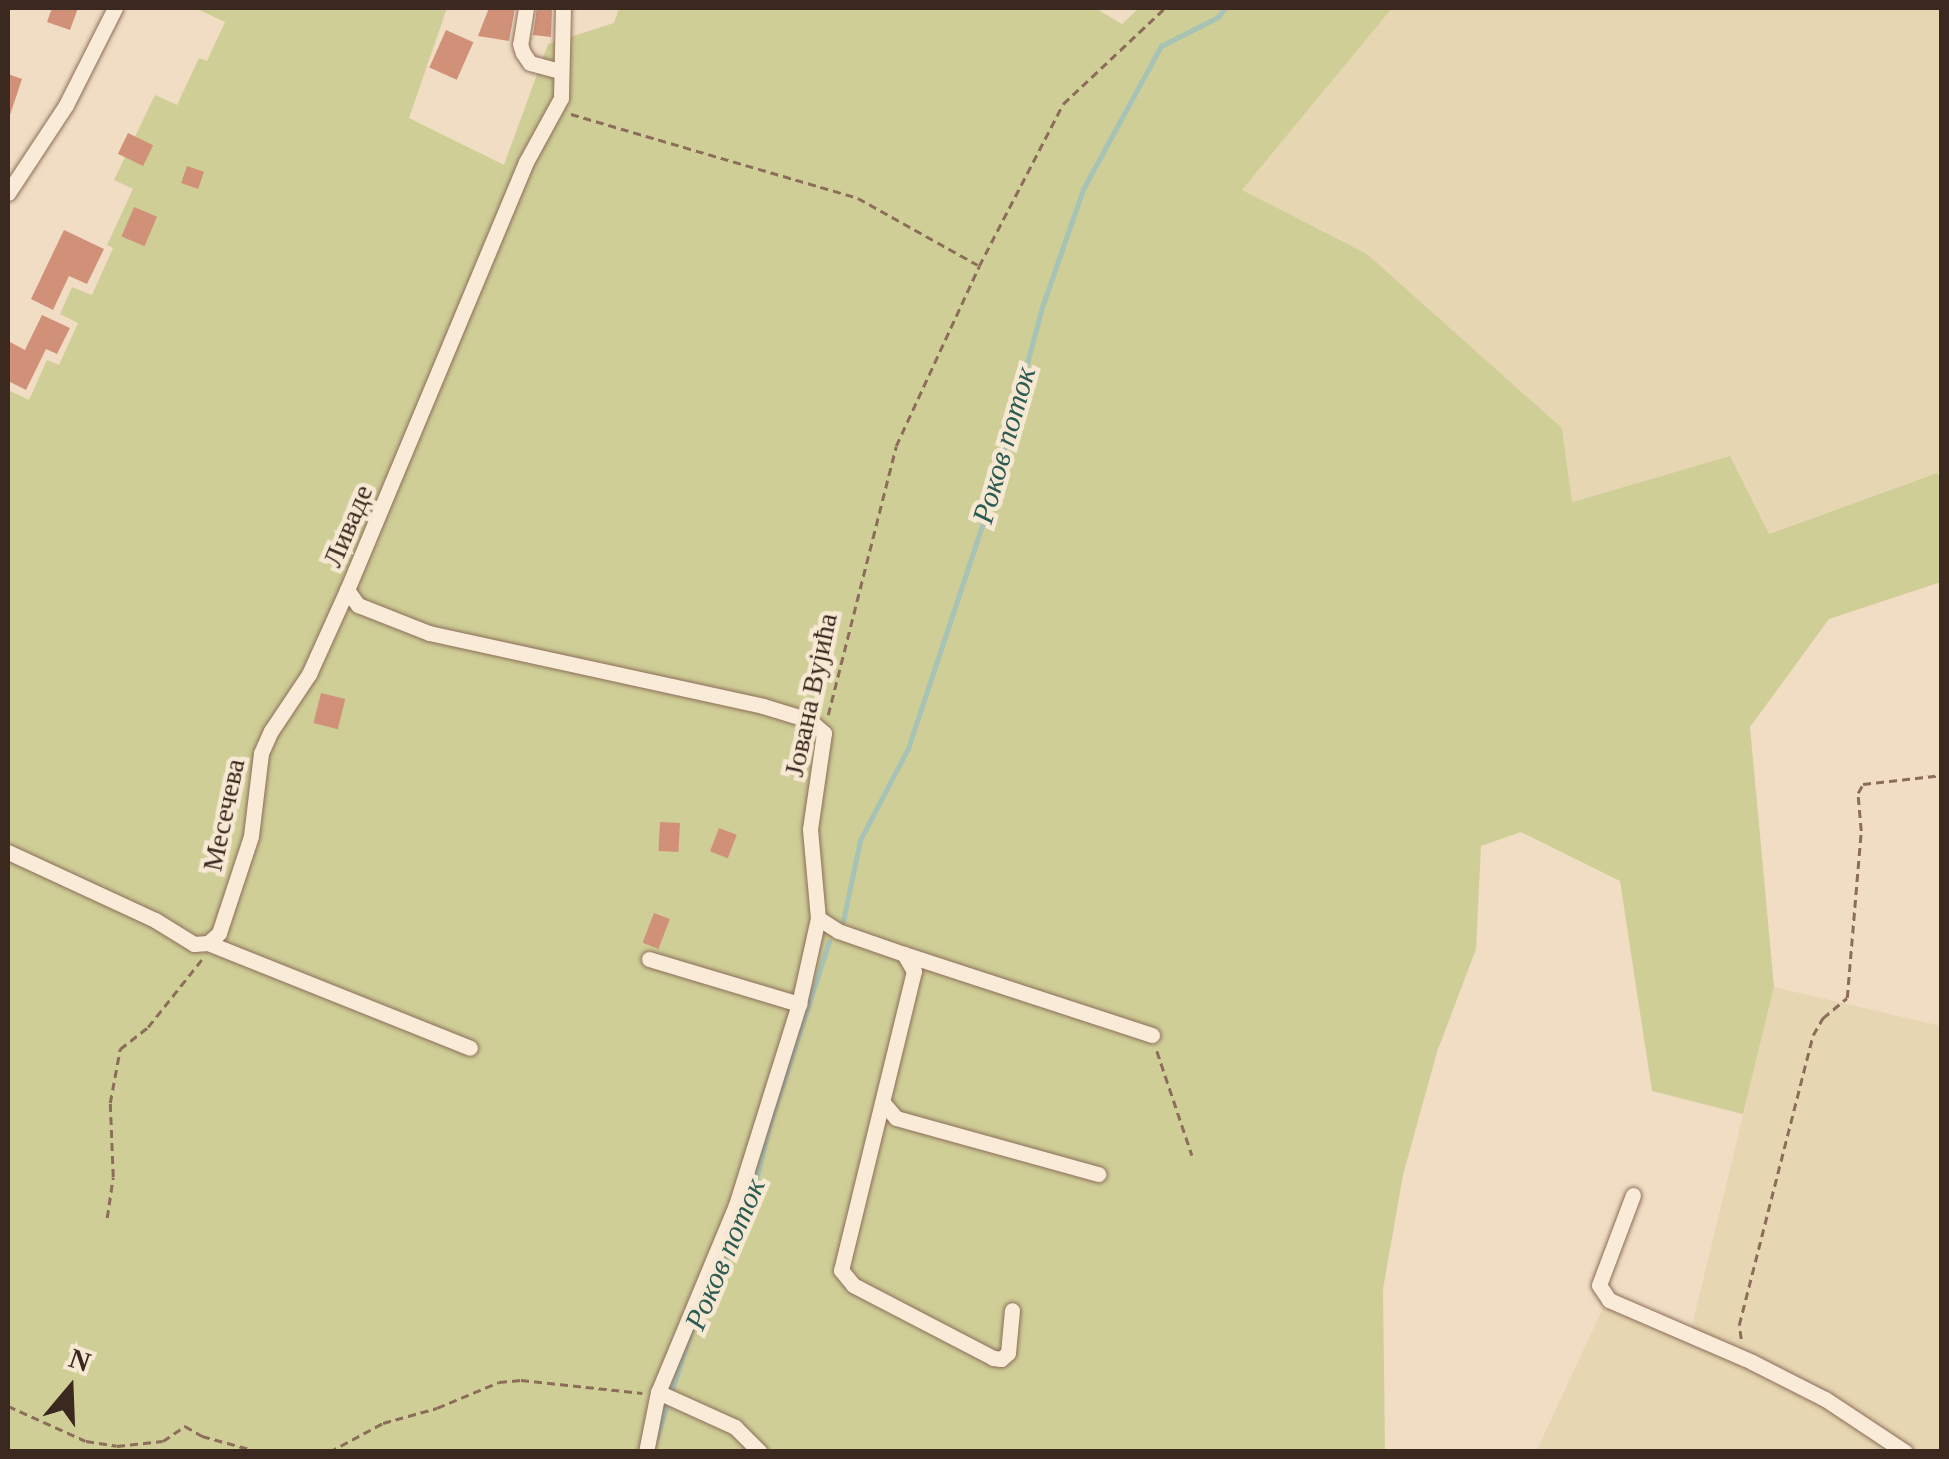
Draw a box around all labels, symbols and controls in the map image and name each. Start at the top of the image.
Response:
water label: Роков поток [964,362,1044,528]
street label: Ливаде [316,480,380,572]
street label: Јована Вујића [777,610,845,780]
street label: Месечева [196,756,252,874]
water label: Роков поток [677,1173,773,1335]
north arrow [20,1339,120,1439]
text: N [65,1342,95,1378]

